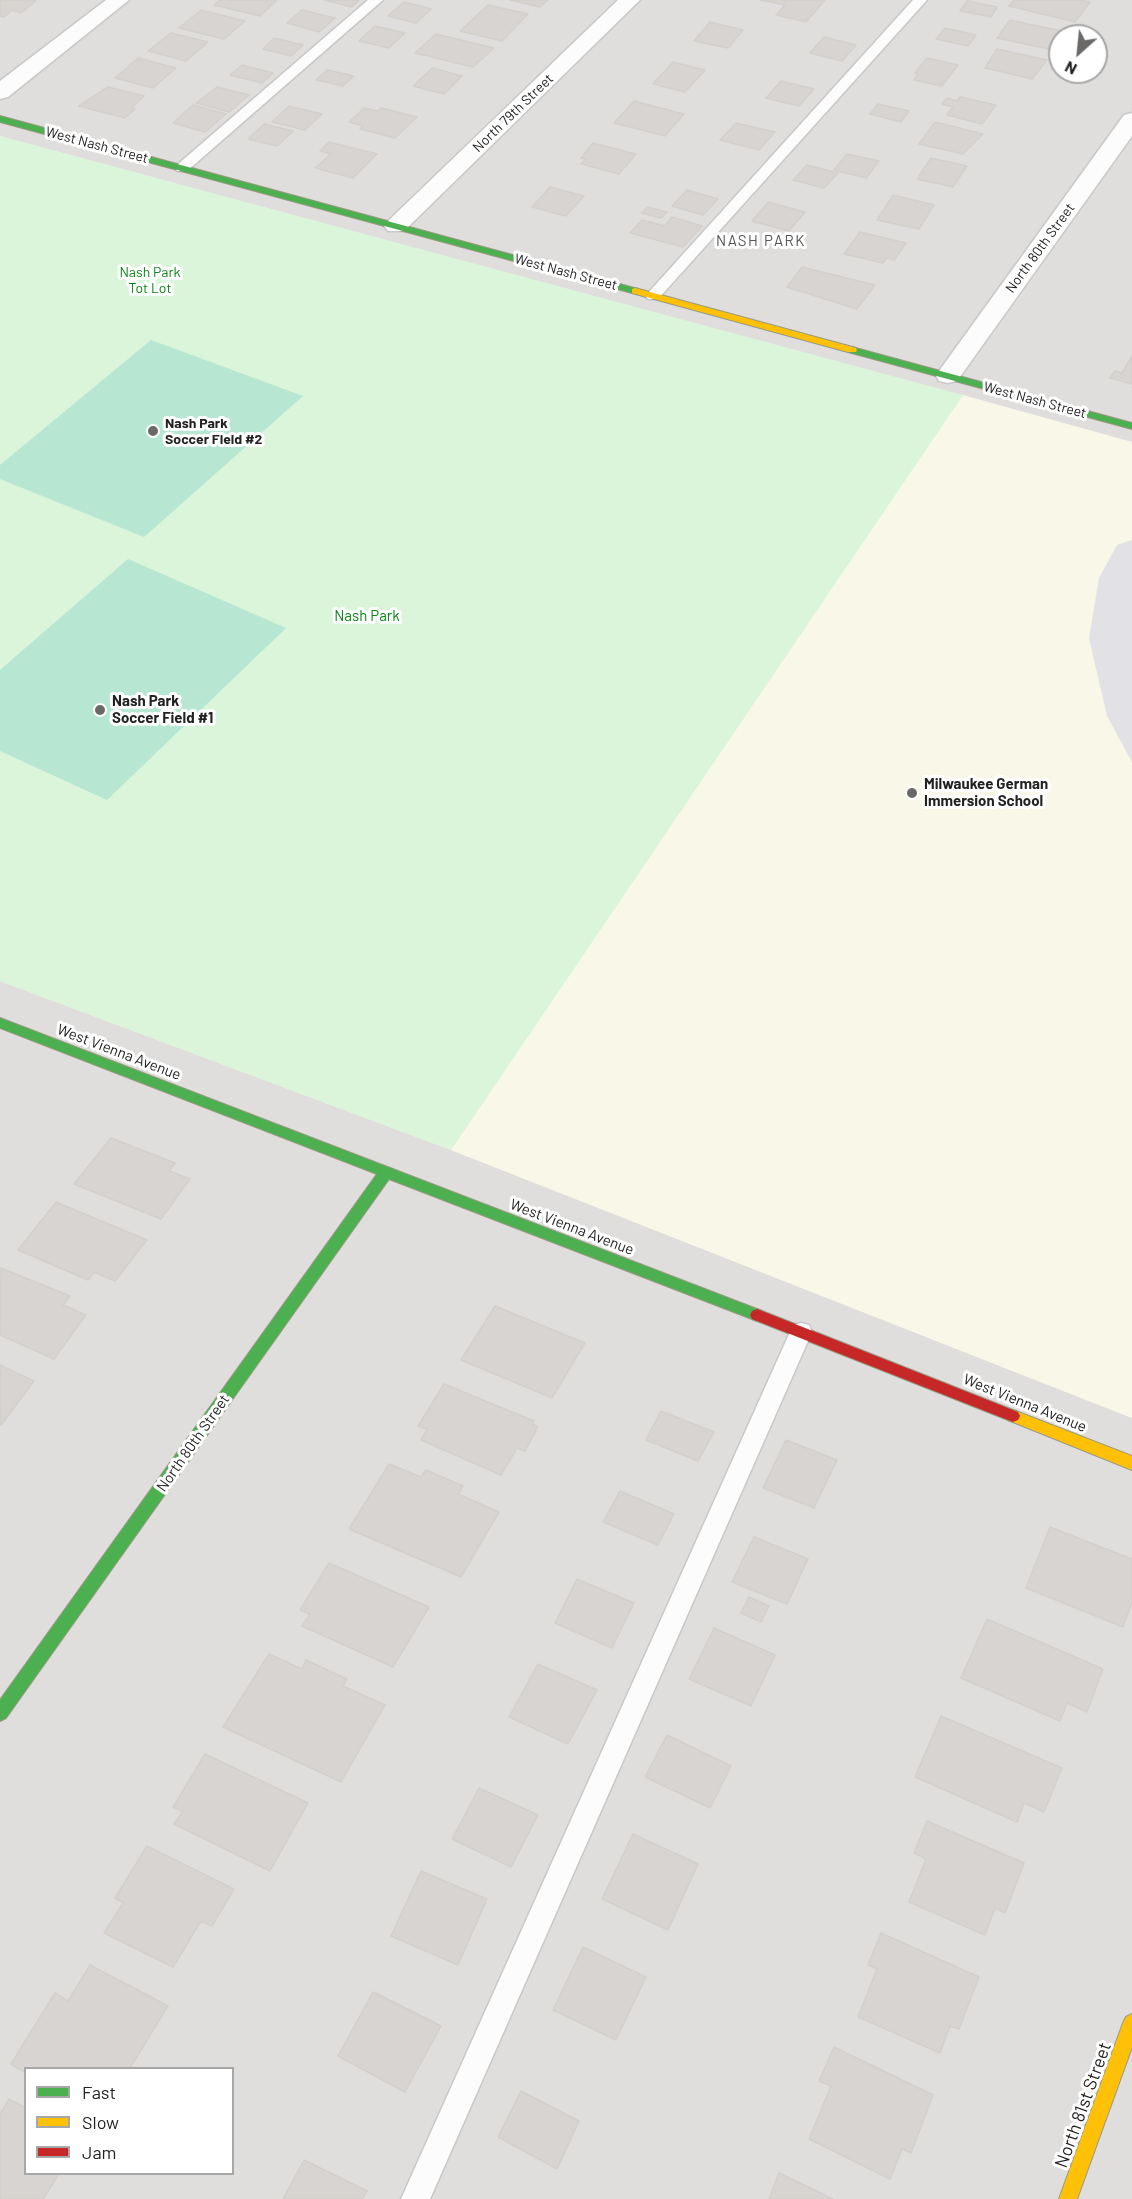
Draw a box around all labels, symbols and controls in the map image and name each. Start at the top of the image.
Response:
north arrow [1048,24,1108,84]
text: N [1061,58,1080,80]
street label: North 79th Street [469,70,557,156]
street label: West Nash Street [44,123,150,167]
street label: North 80th Street [1002,200,1078,296]
district label: NASH PARK [716,232,806,250]
street label: West Nash Street [513,250,619,294]
park label: Nash Park Tot Lot [119,264,181,296]
street label: West Nash Street [982,378,1088,422]
place label: Nash Park Soccer Field #2 [165,415,262,448]
marker: Nash Park Soccer Field #2 [146,424,160,438]
park label: Nash Park [334,607,400,625]
place label: Nash Park Soccer Field #1 [112,692,213,727]
marker: Nash Park Soccer Field #1 [93,703,107,717]
place label: Milwaukee German Immersion School [924,775,1048,810]
marker: Milwaukee German Immersion School [905,786,919,800]
street label: West Vienna Avenue [55,1020,183,1084]
street label: West Vienna Avenue [508,1195,636,1259]
street label: West Vienna Avenue [961,1370,1089,1436]
street label: North 80th Street [153,1391,233,1495]
street label: North 81st Street [1050,2039,1116,2171]
legend [24,2067,234,2175]
text: Fast [82,2081,116,2103]
text: Slow [82,2111,119,2133]
text: Jam [82,2141,116,2163]

